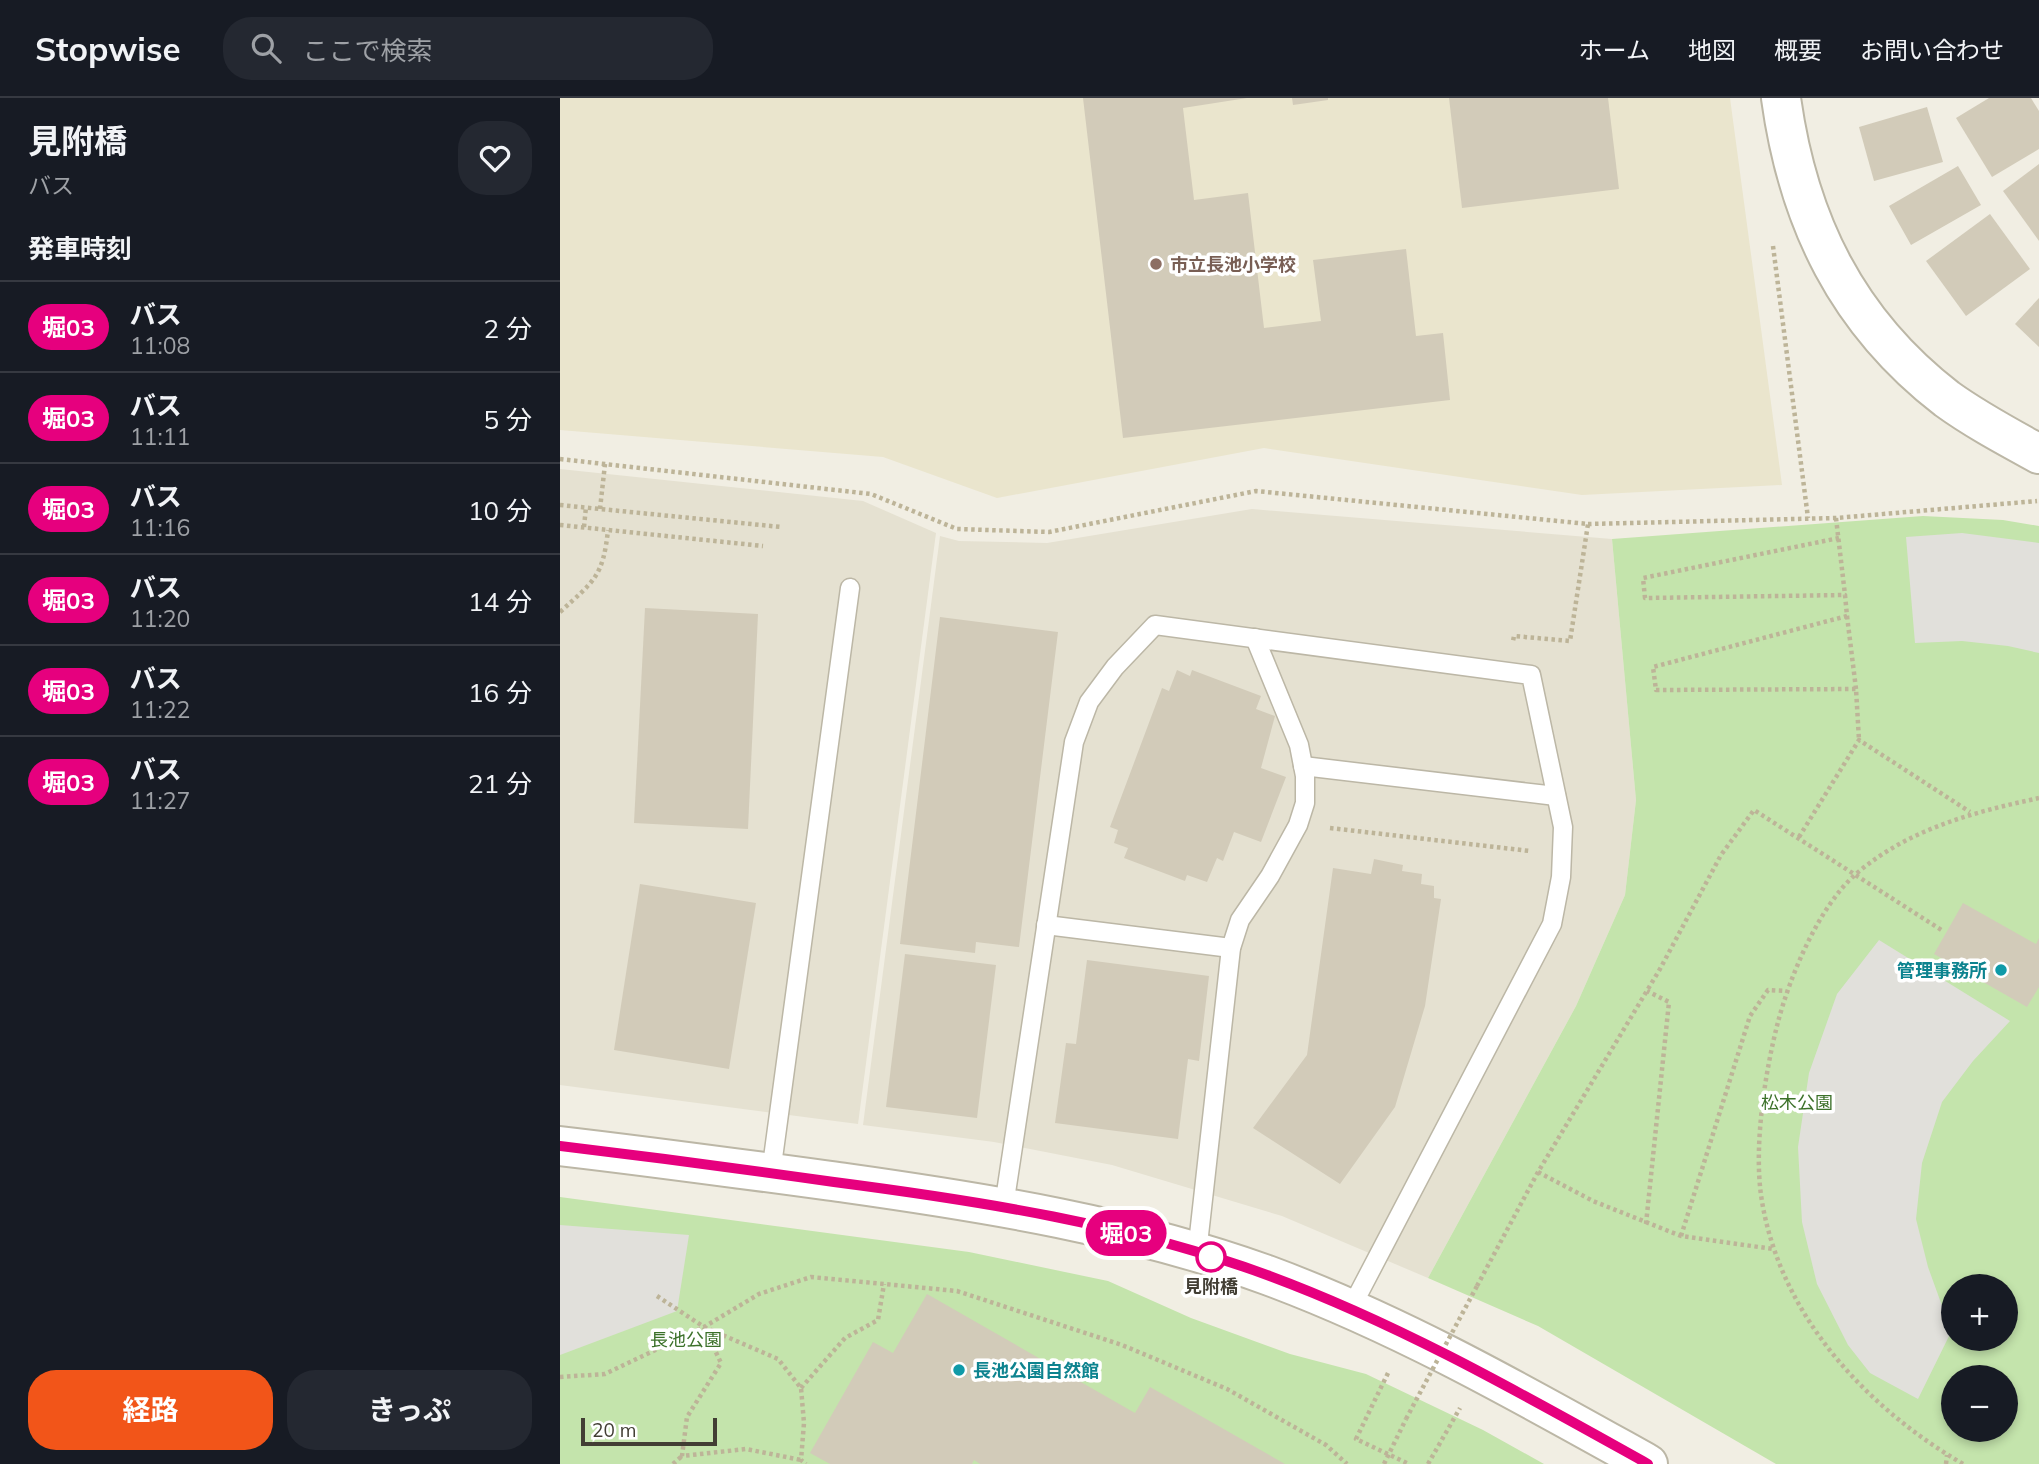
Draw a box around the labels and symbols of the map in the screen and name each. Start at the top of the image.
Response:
place label: 市立長池小学校 [1170,253,1296,276]
marker: 市立長池小学校 [1148,256,1164,272]
place label: 管理事務所 [1897,959,1987,982]
marker: 管理事務所 [1993,962,2009,978]
park label: 松木公園 [1761,1091,1833,1114]
line badge: 堀03 [1086,1210,1166,1256]
marker: 見附橋 [1196,1242,1226,1272]
place label: 見附橋 [1184,1275,1238,1298]
park label: 長池公園 [650,1328,722,1351]
place label: 長池公園自然館 [973,1359,1099,1382]
marker: 長池公園自然館 [951,1362,967,1378]
scale bar [581,1415,718,1447]

